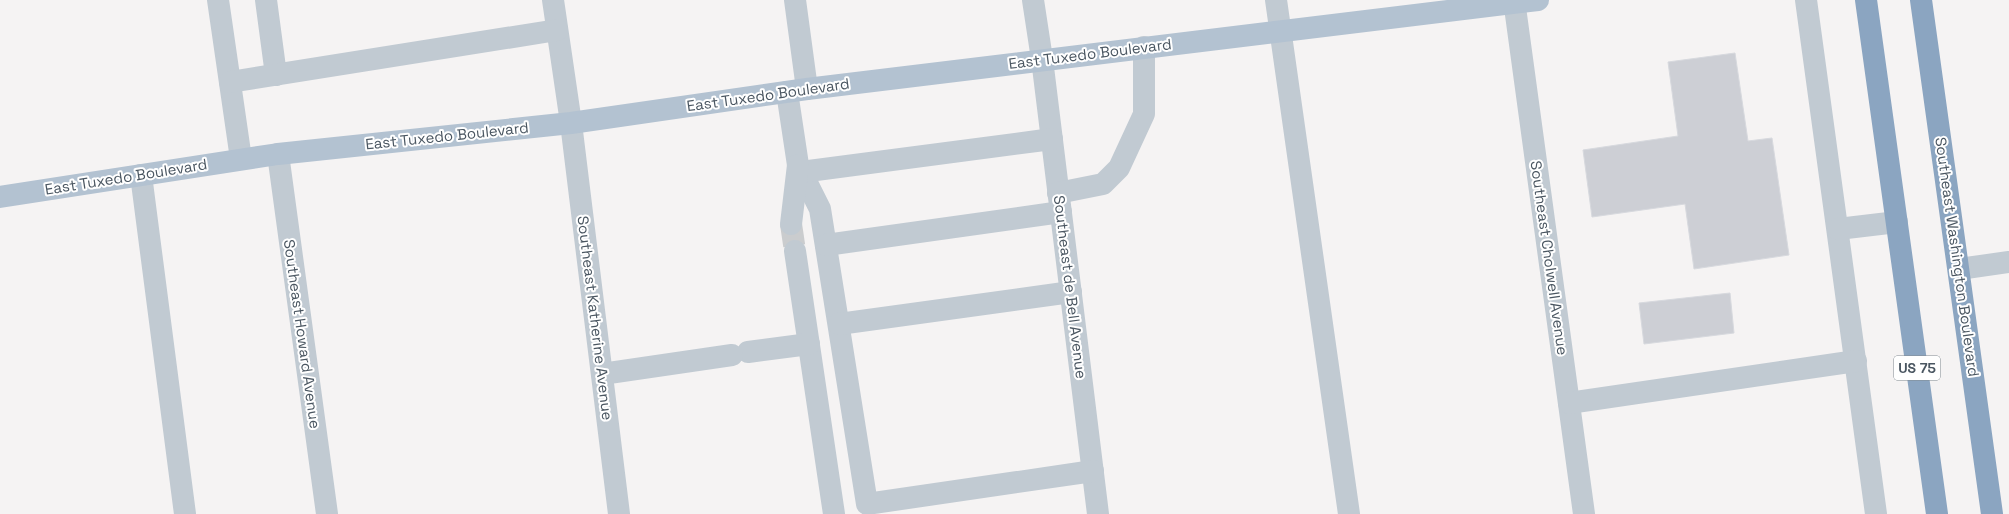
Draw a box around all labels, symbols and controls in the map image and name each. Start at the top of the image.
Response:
street label: East Tuxedo Boulevard [1007,34,1173,73]
street label: East Tuxedo Boulevard [685,74,851,115]
street label: East Tuxedo Boulevard [364,117,530,154]
street label: Southeast Washington Boulevard [1931,136,1984,378]
street label: East Tuxedo Boulevard [43,154,208,199]
street label: Southeast Cholwell Avenue [1526,159,1573,356]
street label: Southeast de Bell Avenue [1050,194,1091,380]
street label: Southeast Katherine Avenue [574,215,617,421]
street label: Southeast Howard Avenue [280,238,325,430]
road number: US 75 [1894,356,1940,380]

